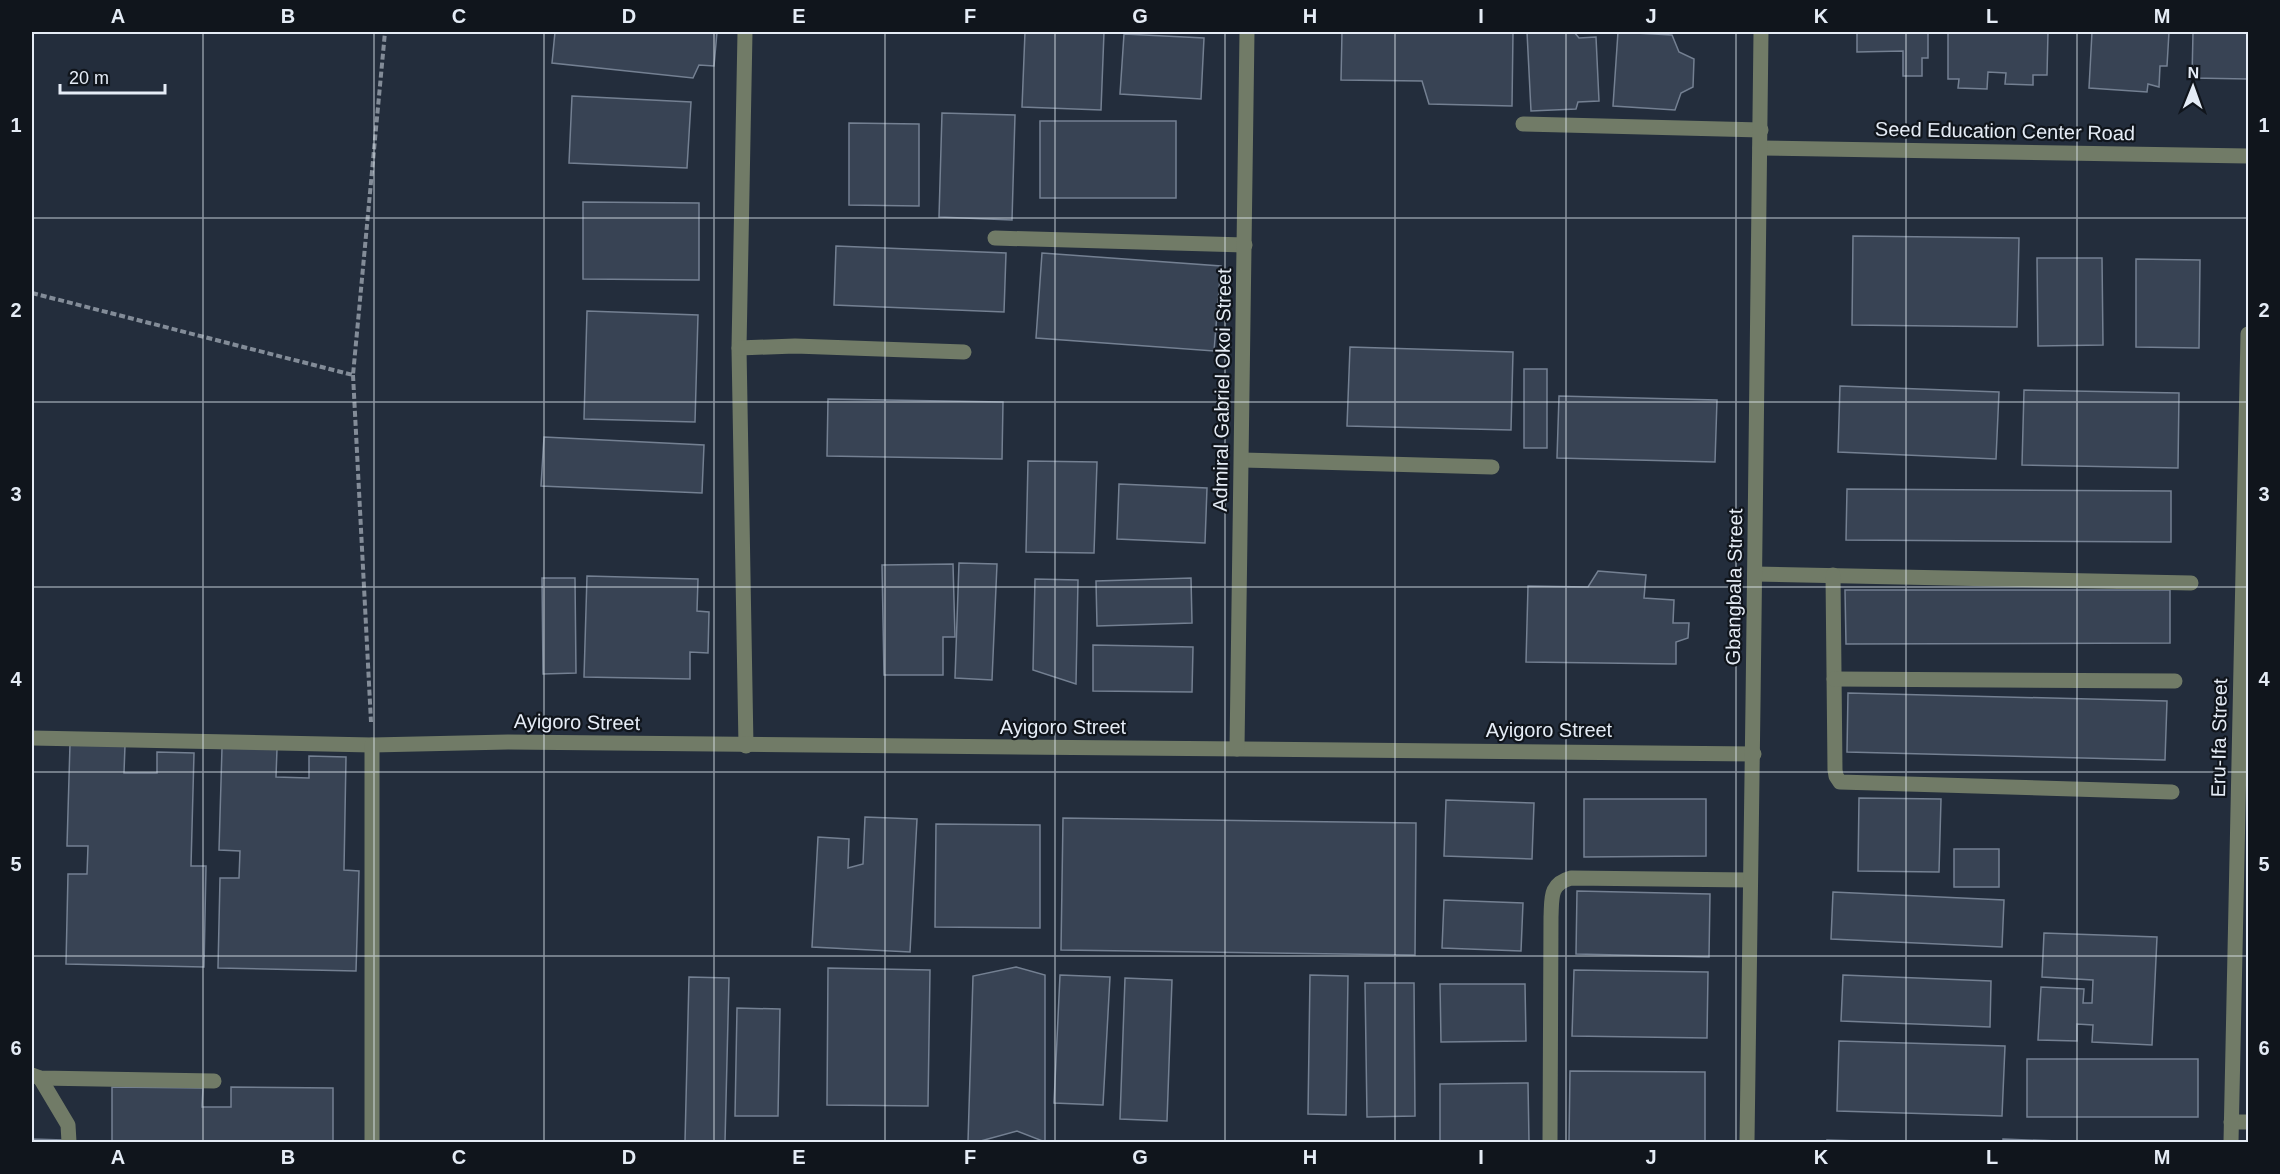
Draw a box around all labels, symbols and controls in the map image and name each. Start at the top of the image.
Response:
text: A [111,5,125,27]
text: B [281,5,295,27]
text: C [452,5,466,27]
text: D [622,5,636,27]
text: E [792,5,806,27]
text: F [964,5,976,27]
text: G [1132,5,1148,27]
text: H [1303,5,1317,27]
text: I [1478,5,1484,27]
text: J [1645,5,1657,27]
text: K [1814,5,1829,27]
text: L [1986,5,1998,27]
text: M [2154,5,2170,27]
scale bar [60,57,165,95]
north arrow [2163,57,2223,117]
text: N [2187,64,2199,81]
text: 20 m [69,68,109,88]
text: 1 [10,114,22,136]
text: 1 [2258,114,2270,136]
street label: Seed Education Center Road [1875,118,2135,144]
street label: Admiral Gabriel Okoi Street [1209,268,1235,512]
text: 2 [10,299,22,321]
text: 2 [2258,299,2270,321]
text: 3 [10,483,22,505]
text: 3 [2258,483,2270,505]
street label: Gbangbala Street [1722,508,1746,666]
text: 4 [10,668,22,690]
text: 4 [2258,668,2270,690]
street label: Eru-Ifa Street [2207,678,2231,798]
street label: Ayigoro Street [514,710,641,734]
street label: Ayigoro Street [1000,716,1127,738]
street label: Ayigoro Street [1486,719,1613,741]
text: 5 [10,853,22,875]
text: 5 [2258,853,2270,875]
text: 6 [10,1037,22,1059]
text: 6 [2258,1037,2270,1059]
text: A [111,1146,125,1168]
text: B [281,1146,295,1168]
text: C [452,1146,466,1168]
text: D [622,1146,636,1168]
text: E [792,1146,806,1168]
text: F [964,1146,976,1168]
text: G [1132,1146,1148,1168]
text: H [1303,1146,1317,1168]
text: I [1478,1146,1484,1168]
text: J [1645,1146,1657,1168]
text: K [1814,1146,1829,1168]
text: L [1986,1146,1998,1168]
text: M [2154,1146,2170,1168]

